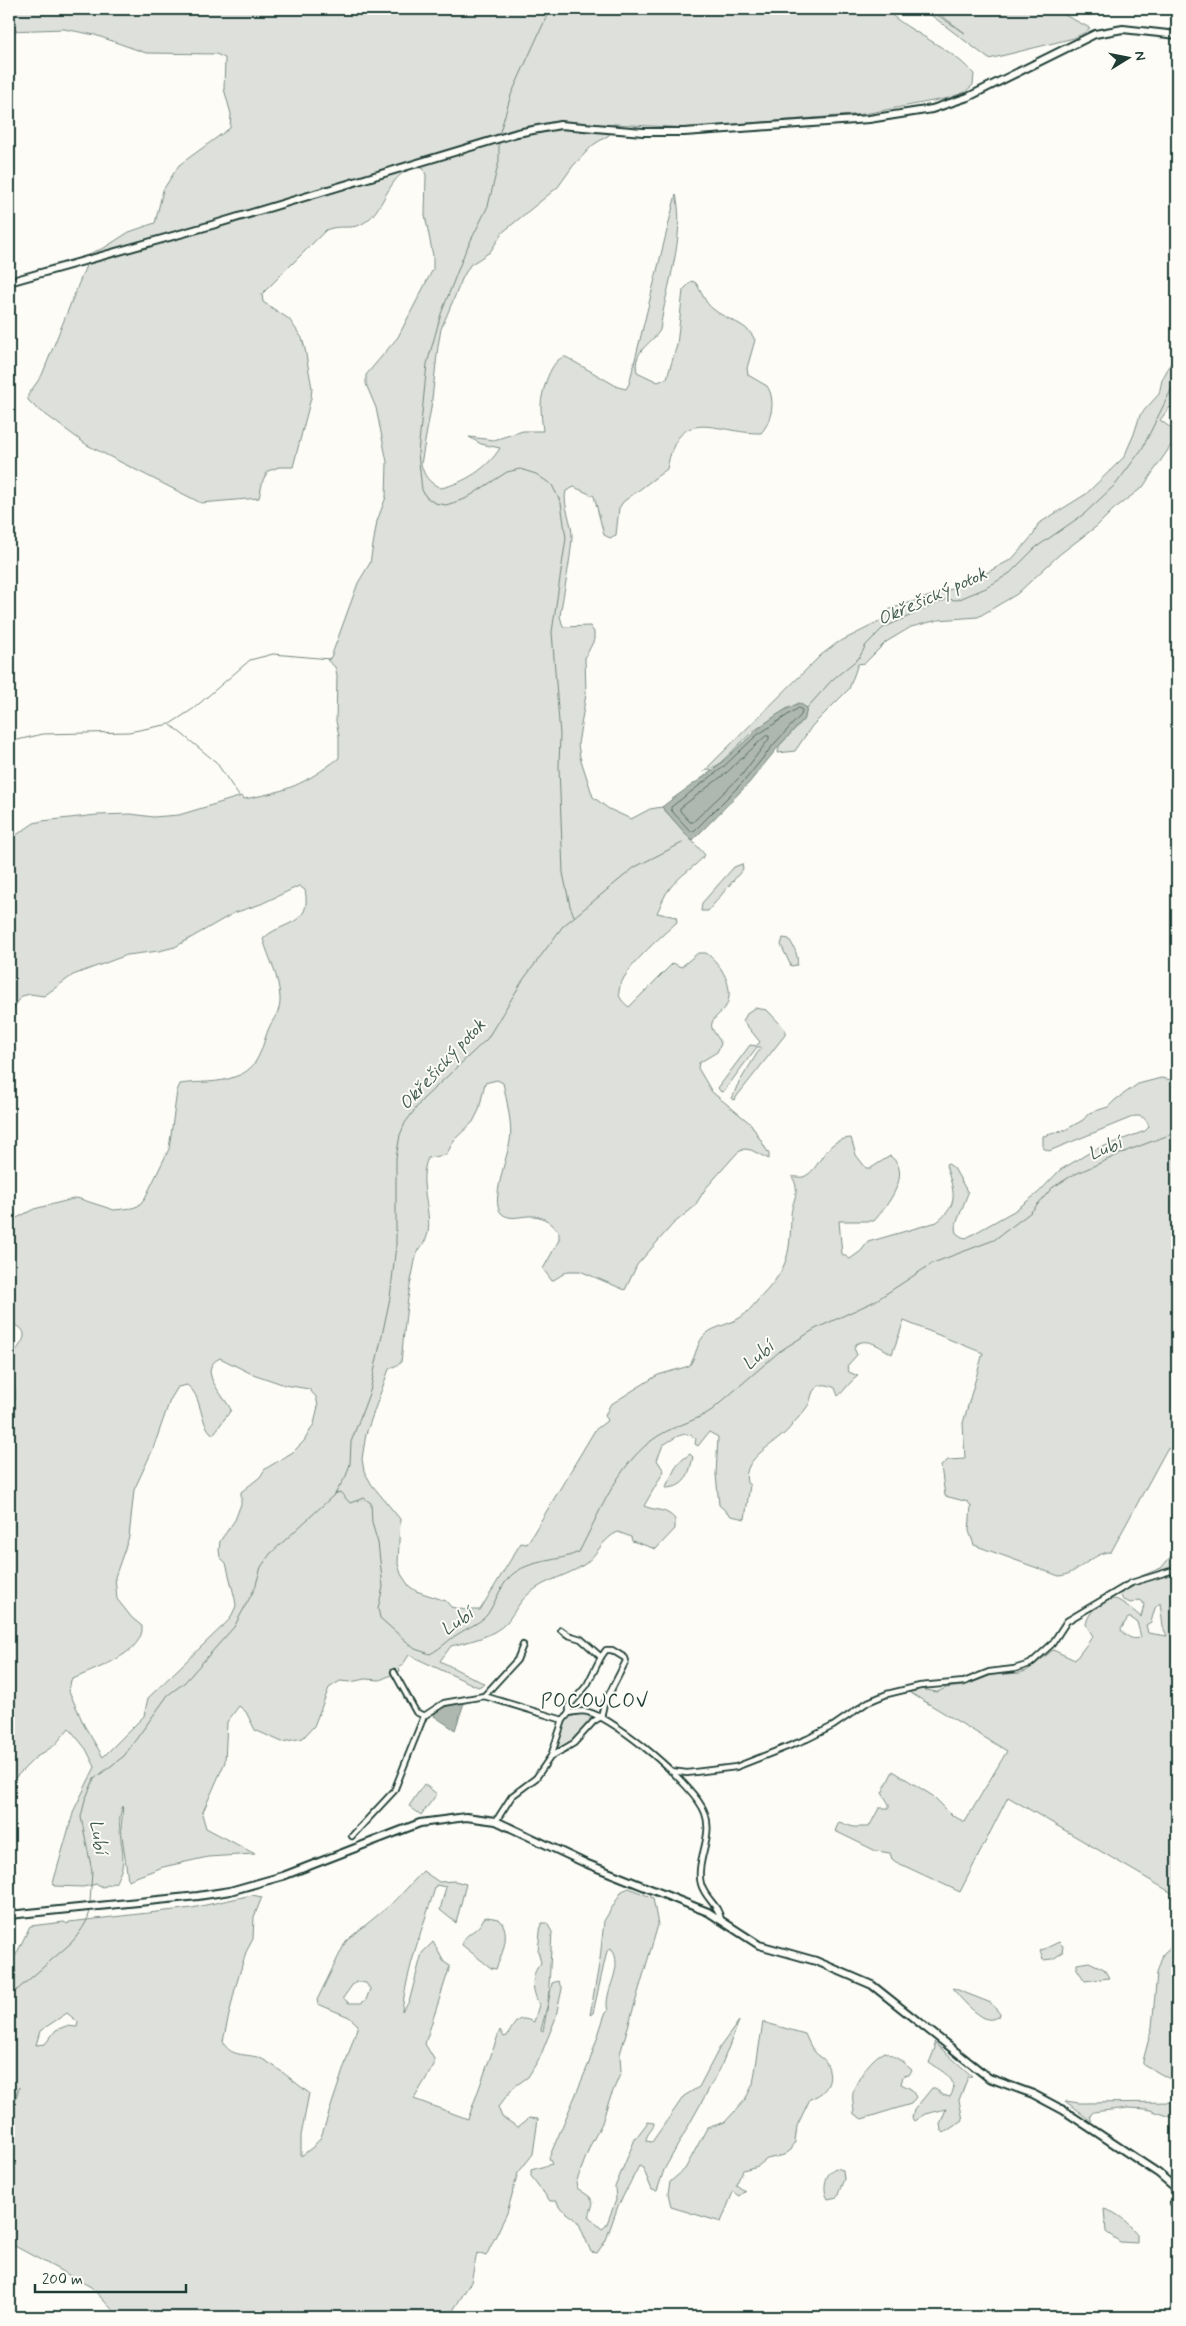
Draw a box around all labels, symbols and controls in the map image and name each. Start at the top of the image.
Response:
north arrow [1104,32,1154,82]
text: N [1130,50,1149,62]
water label: Okřešický potok [874,562,991,632]
water label: Okřešický potok [394,1014,491,1116]
water label: Lubí [1085,1131,1128,1167]
water label: Lubí [738,1334,781,1376]
water label: Lubí [437,1601,480,1641]
district label: POCOUCOV [541,1689,649,1714]
water label: Lubí [83,1818,113,1858]
scale bar [35,2261,186,2293]
text: 200 m [42,2270,83,2290]

